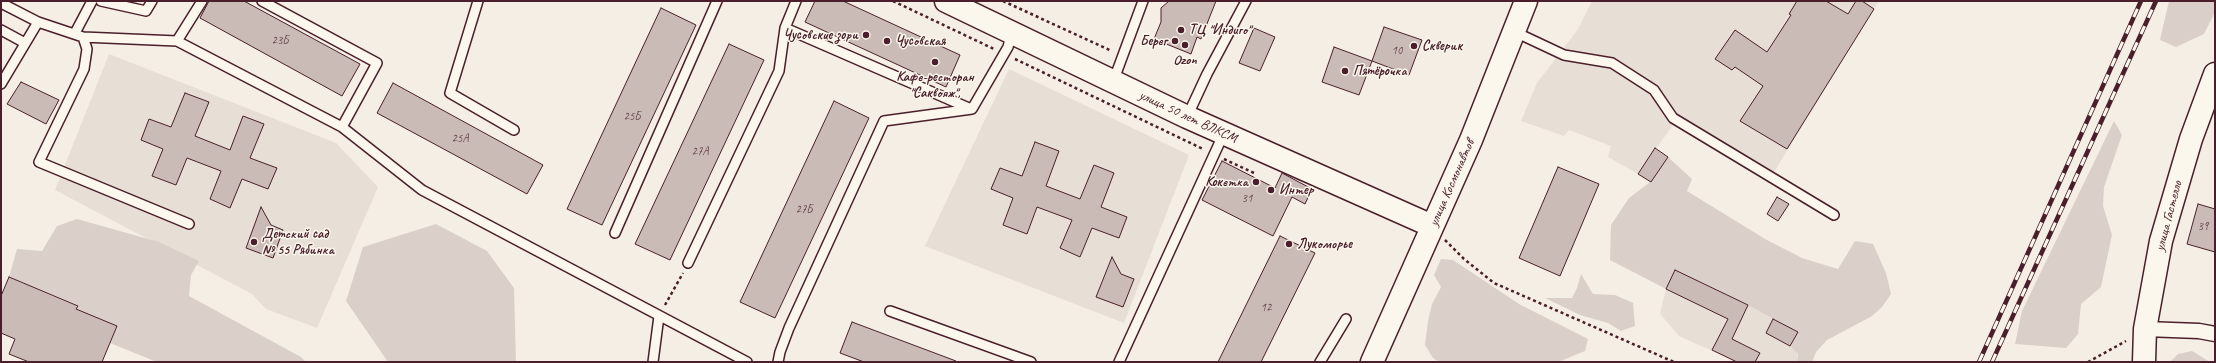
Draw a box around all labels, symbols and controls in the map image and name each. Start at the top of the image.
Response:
place label: ТЦ "Индиго" [1189,22,1251,38]
marker: ТЦ "Индиго" [1176,25,1186,35]
place label: Чусовские зори [783,27,858,43]
marker: Чусовские зори [861,30,871,40]
place label: Чусовская [895,33,945,49]
place label: Берег [1140,33,1167,49]
house number: 23Б [272,34,288,48]
marker: Чусовская [882,36,892,46]
marker: Берег [1170,36,1180,46]
place label: Скверик [1422,38,1462,54]
marker: Ozon [1180,40,1190,50]
marker: Скверик [1409,41,1419,51]
house number: 10 [1392,44,1402,58]
place label: Ozon [1173,52,1197,68]
marker: Кафе-ресторан "Саквояж", [930,57,940,67]
place label: Пятёрочка [1353,63,1407,79]
marker: Пятёрочка [1340,66,1350,76]
place label: Кафе-ресторан "Саквояж", [896,69,974,102]
street label: улица 50 лет ВЛКСМ [1136,87,1240,147]
house number: 25Б [624,110,640,124]
house number: 25А [452,132,468,146]
street label: улица Космонавтов [1425,137,1479,229]
house number: 27А [692,145,708,159]
place label: Кокетка [1205,174,1248,190]
marker: Кокетка [1251,177,1261,187]
street label: улица Гастелло [2152,179,2186,253]
place label: Интер [1279,182,1314,198]
marker: Интер [1266,185,1276,195]
house number: 31 [1242,192,1252,206]
house number: 27Б [796,203,812,217]
house number: 39 [2198,220,2208,234]
place label: Детский сад № 55 Рябинка [262,226,334,258]
place label: Лукоморье [1297,236,1352,252]
marker: Детский сад № 55 Рябинка [249,237,259,247]
marker: Лукоморье [1284,239,1294,249]
house number: 12 [1261,301,1271,315]

